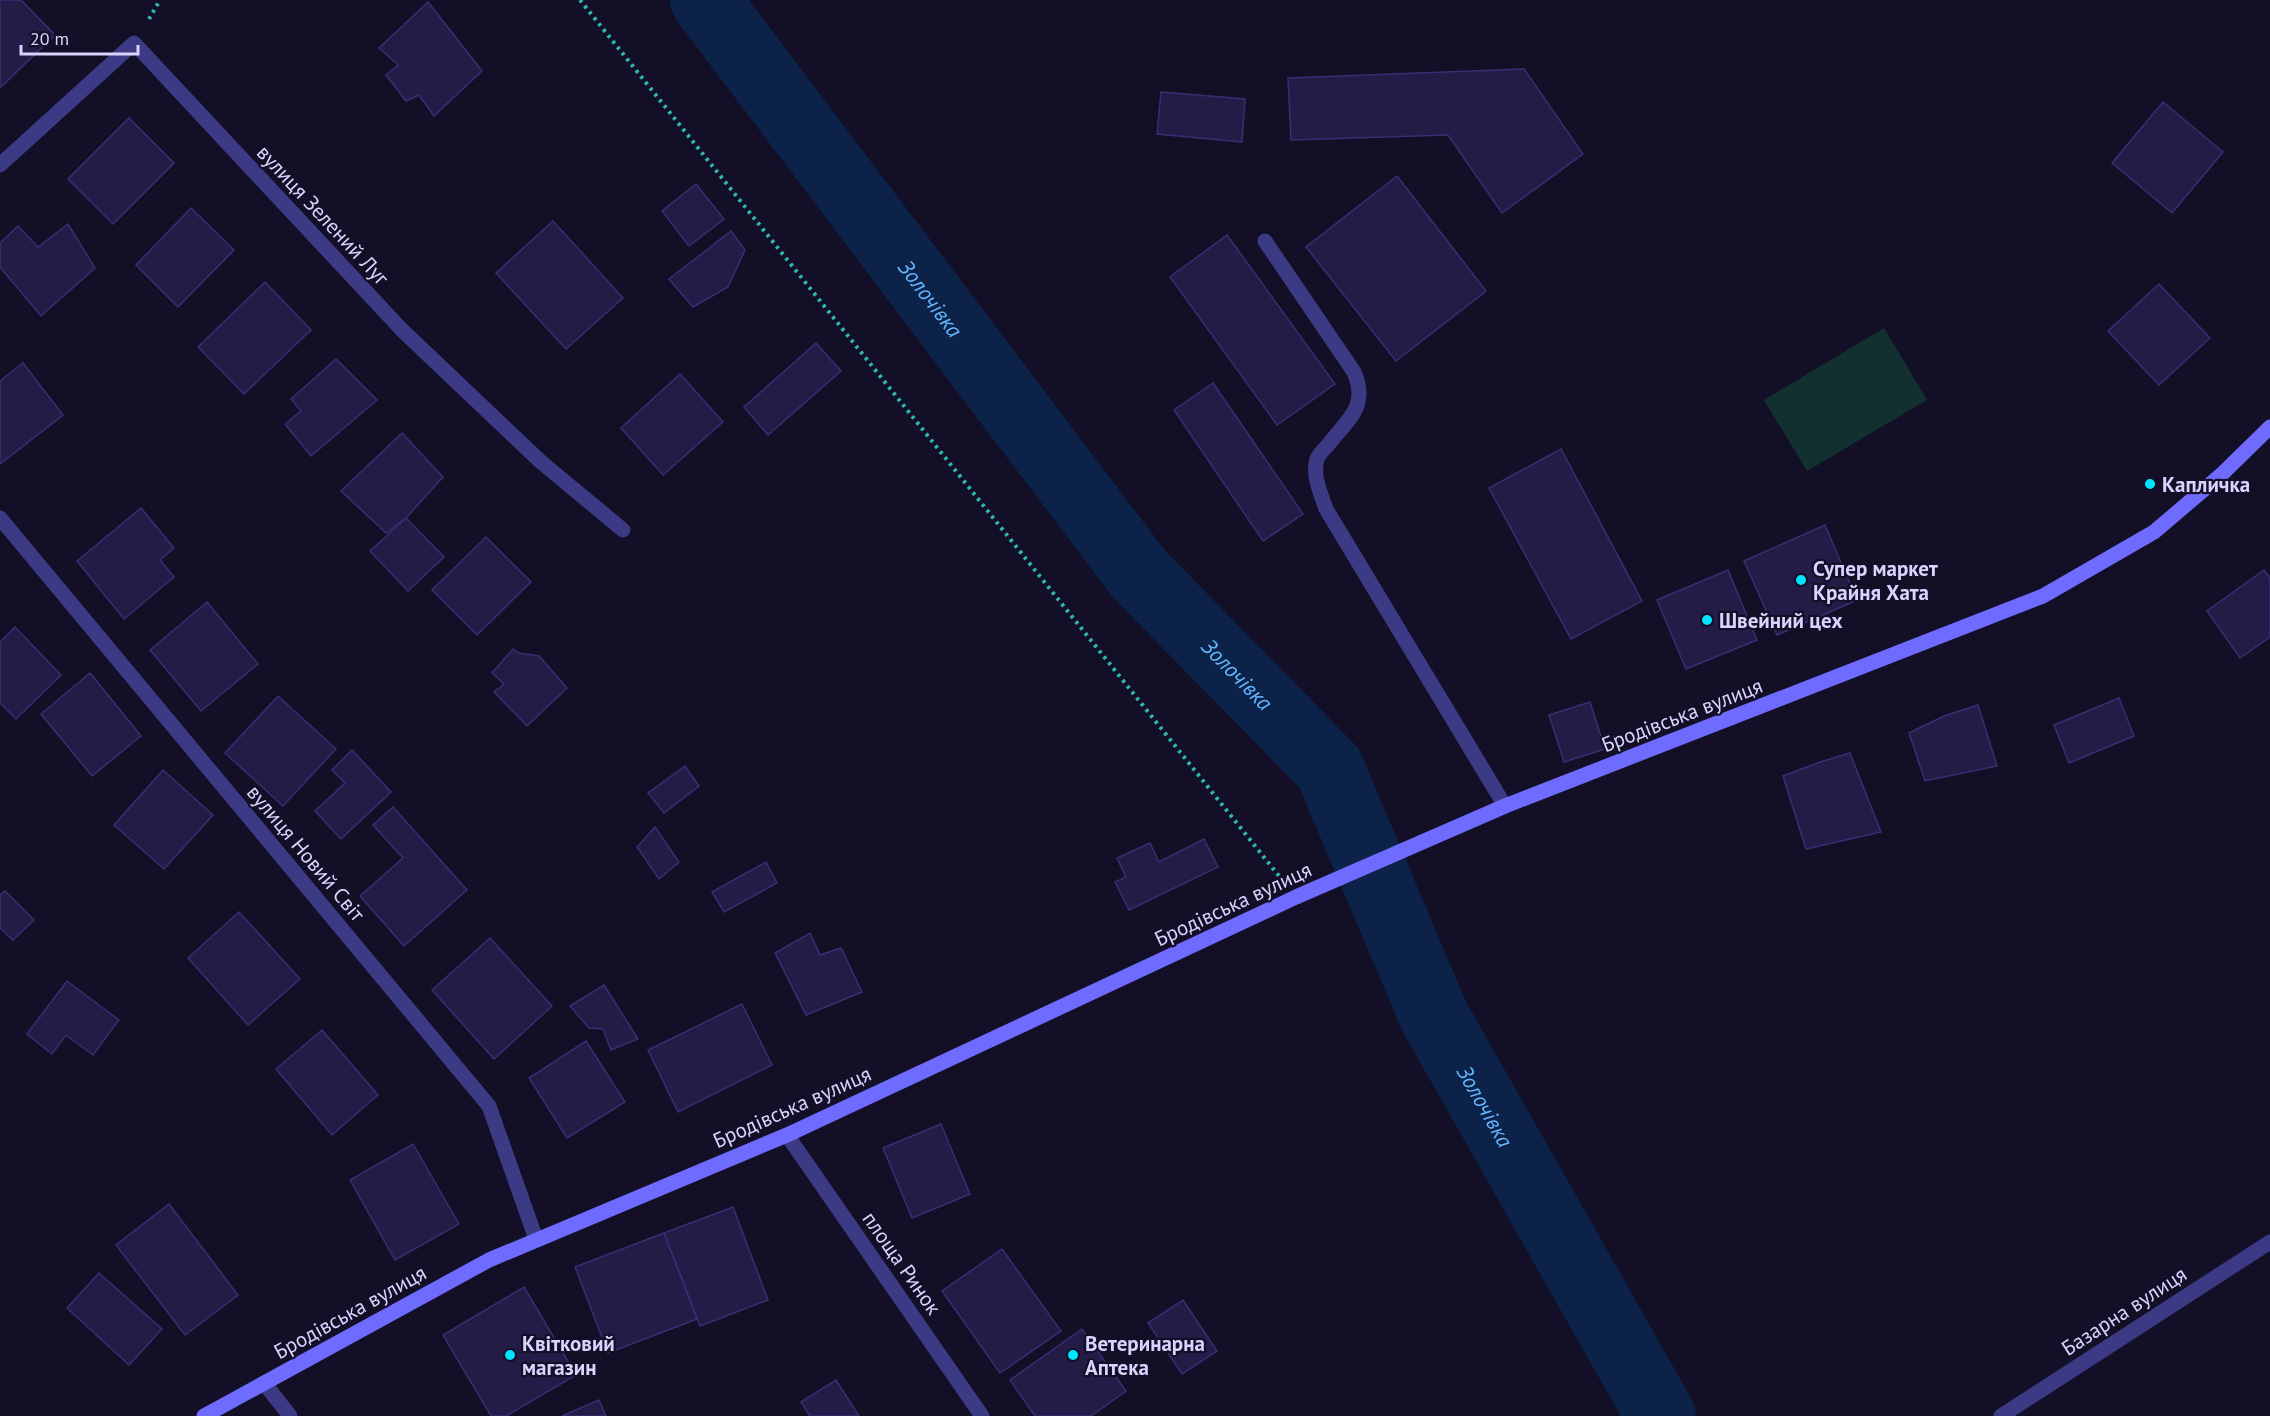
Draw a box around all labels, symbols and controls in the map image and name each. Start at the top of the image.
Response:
scale bar [21,18,138,56]
text: 20 m [30,27,69,50]
street label: вулиця Зелений Луг [251,139,395,291]
water label: Золочівка [892,254,969,343]
place label: Капличка [2162,471,2250,498]
marker: Капличка [2143,477,2157,491]
place label: Супер маркет Крайня Хата [1813,555,1938,606]
marker: Супер маркет Крайня Хата [1794,573,1808,587]
place label: Швейний цех [1719,607,1842,634]
marker: Швейний цех [1700,613,1714,627]
water label: Золочівка [1196,632,1279,716]
street label: Бродівська вулиця [1598,672,1766,758]
street label: вулиця Новий Світ [241,779,371,927]
street label: Бродівська вулиця [1150,856,1316,952]
street label: Бродівська вулиця [709,1060,875,1154]
water label: Золочівка [1451,1060,1520,1152]
street label: площа Ринок [857,1206,947,1320]
street label: Бродівська вулиця [269,1259,431,1365]
street label: Базарна вулиця [2056,1261,2192,1361]
place label: Квітковий магазин [522,1330,615,1381]
place label: Ветеринарна Аптека [1085,1330,1205,1381]
marker: Квітковий магазин [503,1348,517,1362]
marker: Ветеринарна Аптека [1066,1348,1080,1362]

